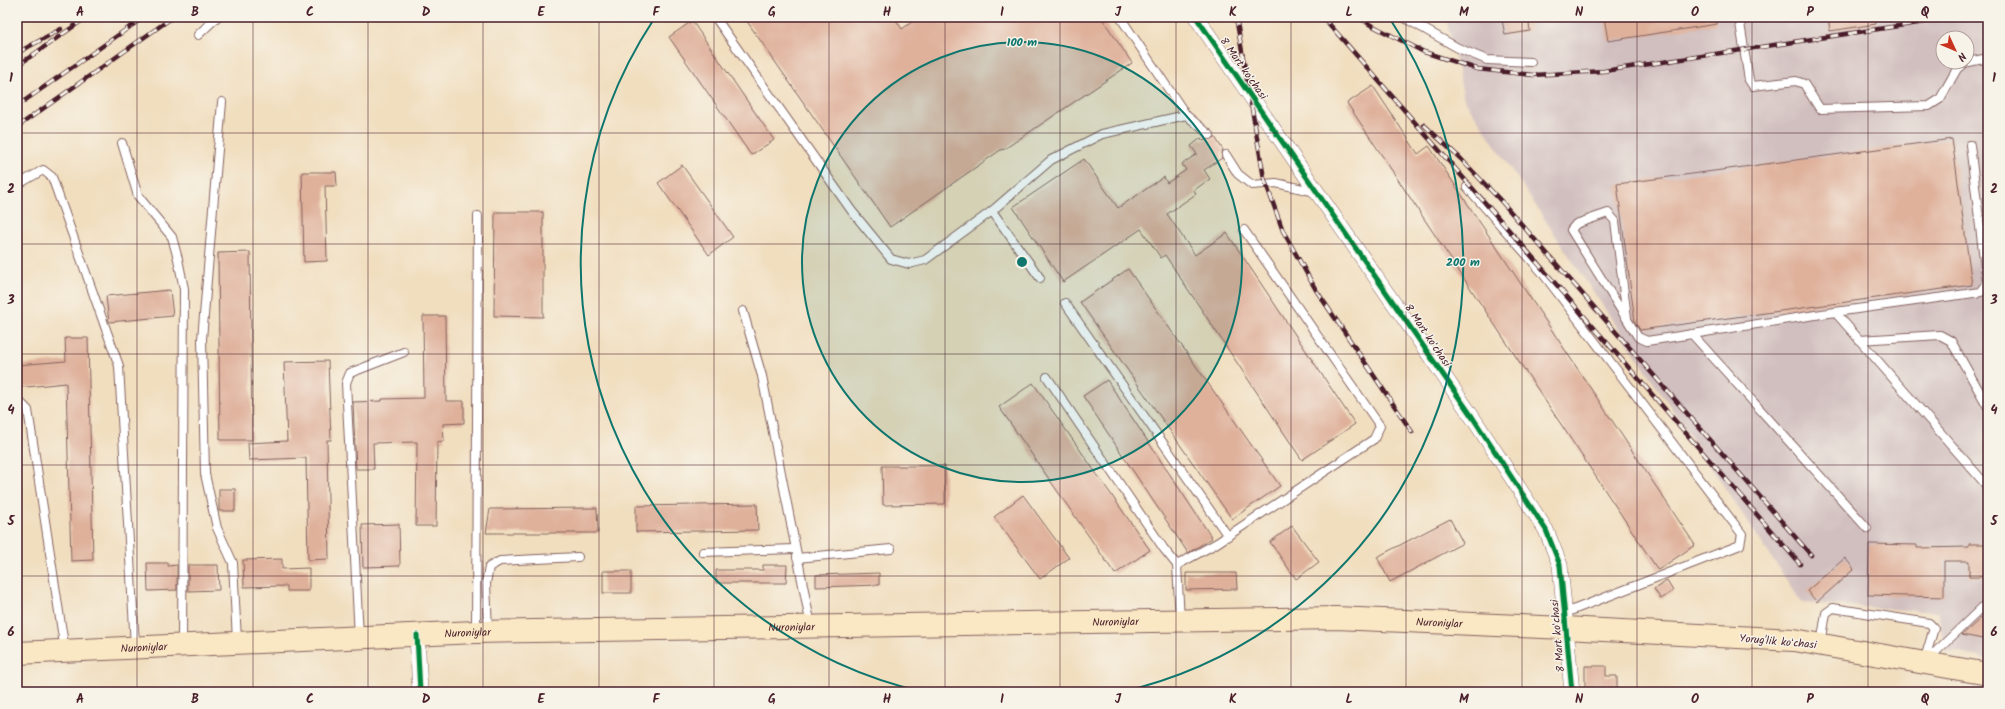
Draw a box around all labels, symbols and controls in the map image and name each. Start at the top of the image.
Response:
text: A [76,2,84,23]
text: B [191,2,199,23]
text: C [306,2,314,23]
text: D [422,2,431,23]
text: E [537,2,545,23]
text: F [652,2,660,23]
text: G [768,2,776,23]
text: H [883,2,892,23]
text: I [1000,2,1004,23]
text: J [1115,2,1122,23]
text: K [1229,2,1237,23]
text: L [1345,2,1353,23]
text: M [1459,2,1469,23]
text: N [1575,2,1584,23]
text: O [1691,2,1699,23]
text: P [1806,2,1814,23]
text: Q [1921,2,1930,23]
north arrow [1935,30,1975,70]
text: 100 m [1007,33,1037,52]
street label: 8 Mart koʻchasi [1215,33,1272,104]
text: N [1953,47,1970,65]
text: 1 [9,68,13,89]
text: 1 [1992,68,1996,89]
text: 2 [7,179,15,200]
text: 2 [1990,179,1998,200]
text: 200 m [1446,253,1480,272]
centre of rings [1015,255,1029,269]
text: 3 [6,290,15,311]
text: 3 [1989,290,1998,311]
street label: 8 Mart koʻchasi [1399,300,1455,371]
text: 4 [7,400,15,421]
text: 4 [1990,400,1998,421]
text: 5 [7,511,16,532]
text: 5 [1990,511,1999,532]
street label: 8 Mart koʻchasi [1546,598,1570,673]
street label: Nuroniylar [1092,613,1140,632]
street label: Nuroniylar [1416,614,1464,634]
street label: Nuroniylar [768,618,816,637]
text: 6 [7,622,15,643]
text: 6 [1990,622,1998,643]
street label: Nuroniylar [444,624,492,643]
street label: Yorug'lik koʻchasi [1738,630,1818,654]
street label: Nuroniylar [120,638,169,658]
text: A [76,689,84,709]
text: B [191,689,199,709]
text: C [306,689,314,709]
text: D [422,689,431,709]
text: E [537,689,545,709]
text: F [652,689,660,709]
text: G [768,689,776,709]
text: H [883,689,892,709]
text: I [1000,689,1004,709]
text: J [1115,689,1122,709]
text: K [1229,689,1237,709]
text: L [1345,689,1353,709]
text: M [1459,689,1469,709]
text: N [1575,689,1584,709]
text: O [1691,689,1699,709]
text: P [1806,689,1814,709]
text: Q [1921,689,1930,709]

